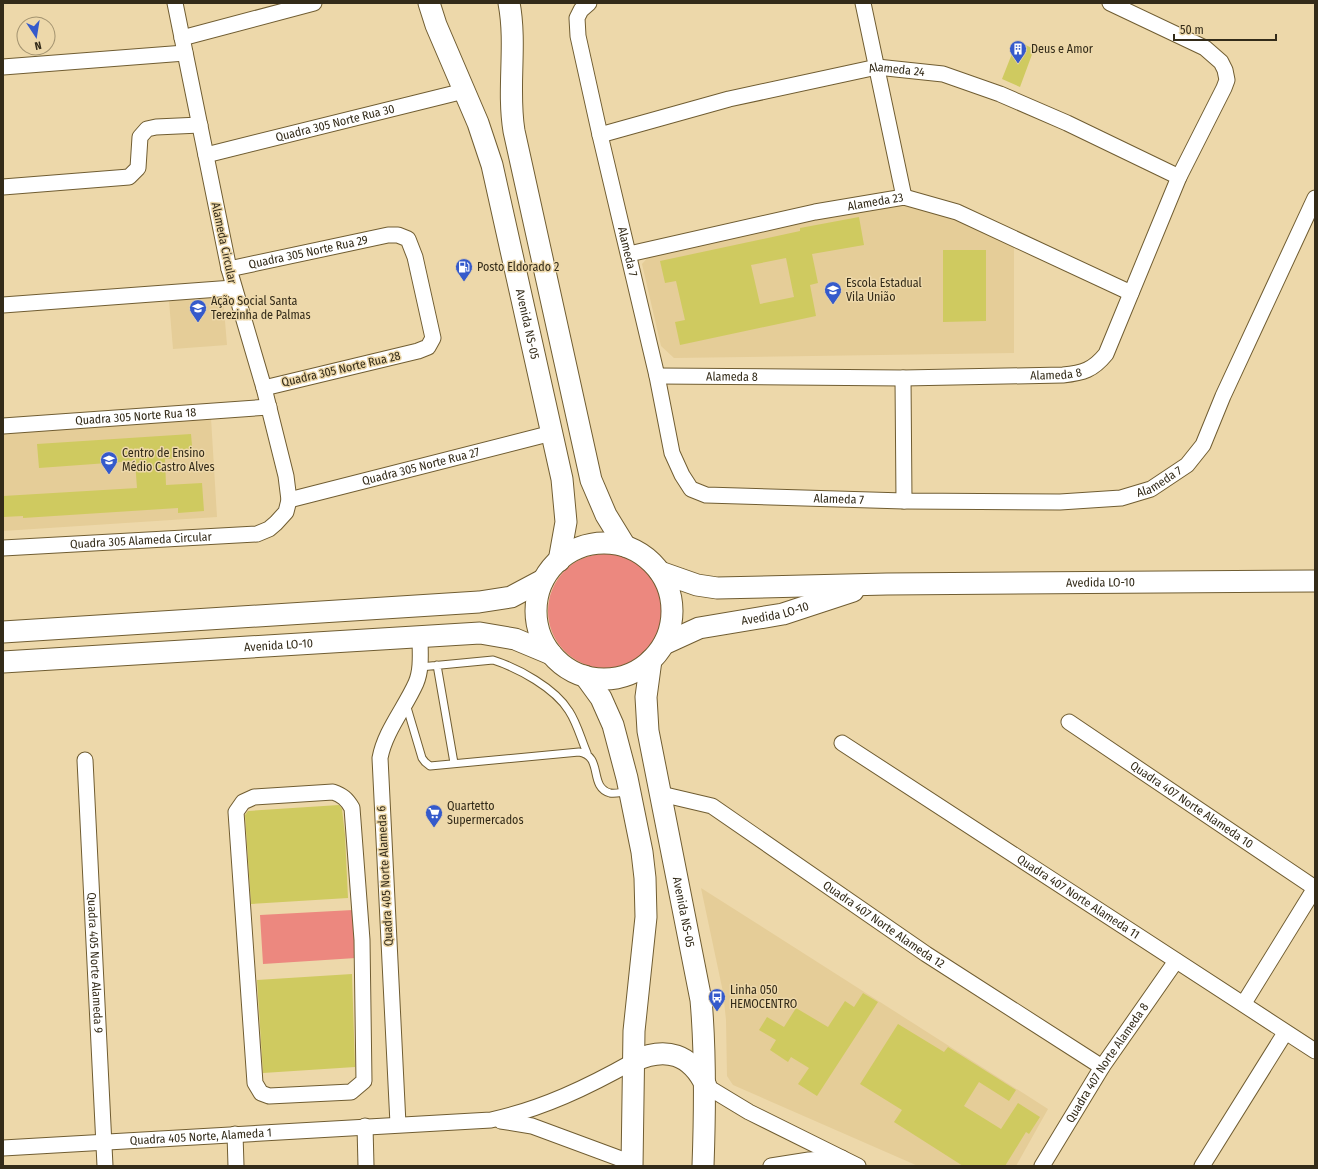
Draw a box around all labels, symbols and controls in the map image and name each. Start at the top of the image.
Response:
north arrow [16,16,56,56]
scale bar [1174,16,1276,42]
text: 50 m [1180,23,1204,37]
text: N [33,38,43,52]
building icon: Deus e Amor [1008,39,1028,64]
place label: Deus e Amor [1031,42,1094,56]
street label: Alameda 24 [867,60,926,79]
street label: Quadra 305 Norte Rua 30 [274,101,396,144]
street label: Alameda 23 [847,190,904,213]
street label: Alameda Circular [209,201,240,286]
street label: Alameda 7 [615,226,640,278]
street label: Quadra 305 Norte Rua 29 [247,232,369,272]
fuel station icon: Posto Eldorado 2 [454,257,474,282]
place label: Posto Eldorado 2 [477,260,559,274]
place label: Escola Estadual Vila União [846,276,922,304]
school or university icon: Escola Estadual Vila União [823,280,843,305]
street label: Avenida NS-05 [513,288,542,361]
place label: Ação Social Santa Terezinha de Palmas [211,294,311,322]
school or university icon: Ação Social Santa Terezinha de Palmas [188,298,208,323]
street label: Quadra 305 Norte Rua 28 [280,348,402,390]
street label: Alameda 8 [1030,365,1083,383]
street label: Alameda 8 [706,369,758,384]
street label: Quadra 305 Norte Rua 18 [75,405,197,428]
street label: Quadra 305 Norte Rua 27 [361,445,481,488]
place label: Centro de Ensino Médio Castro Alves [122,446,215,474]
school or university icon: Centro de Ensino Médio Castro Alves [99,450,119,475]
street label: Alameda 7 [1135,463,1185,500]
street label: Alameda 7 [813,491,864,507]
street label: Quadra 305 Alameda Circular [70,529,213,551]
street label: Avedida LO-10 [1066,575,1135,590]
street label: Avedida LO-10 [740,599,811,628]
street label: Avenida LO-10 [244,636,313,654]
street label: Quadra 407 Norte Alameda 10 [1128,758,1256,851]
place label: Quartetto Supermercados [447,799,524,827]
supermarket icon: Quartetto Supermercados [424,803,444,828]
street label: Quadra 405 Norte Alameda 6 [374,805,396,947]
street label: Quadra 407 Norte Alameda 11 [1014,852,1142,942]
street label: Avenida NS-05 [670,876,698,949]
street label: Quadra 407 Norte Alameda 12 [820,878,947,971]
street label: Quadra 405 Norte Alameda 9 [85,892,105,1034]
place label: Linha 050 HEMOCENTRO [730,983,797,1011]
bus stop icon: Linha 050 HEMOCENTRO [707,987,727,1012]
street label: Quadra 407 Norte Alameda 8 [1063,1000,1151,1125]
street label: Quadra 405 Norte, Alameda 1 [129,1126,272,1148]

